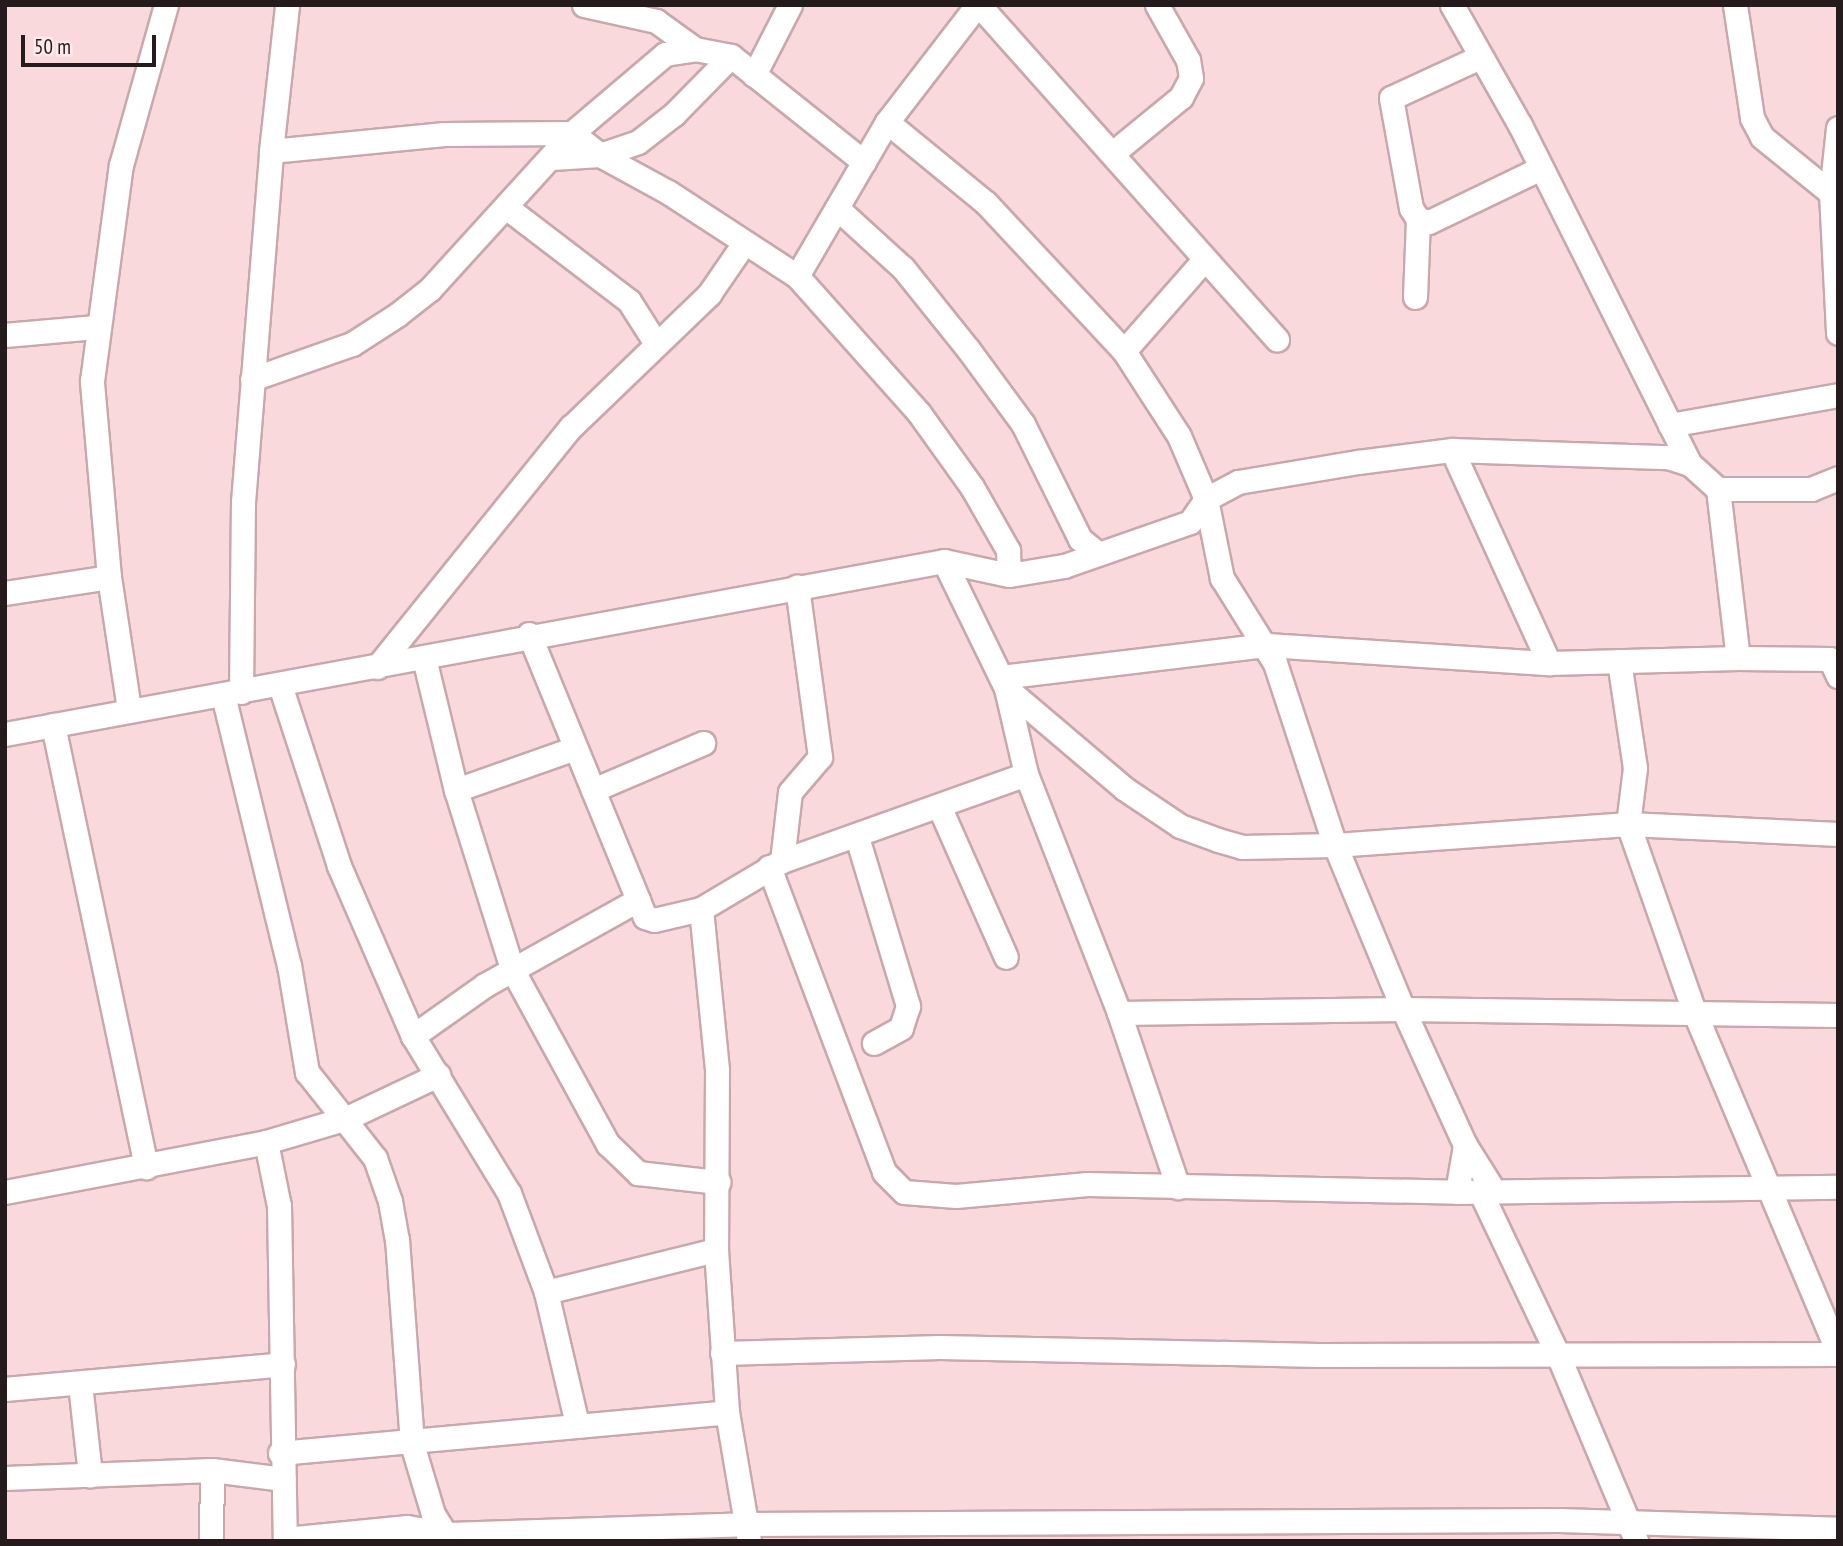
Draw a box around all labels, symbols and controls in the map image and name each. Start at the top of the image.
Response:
scale bar [24,21,159,65]
text: 50 m [34,33,71,60]

